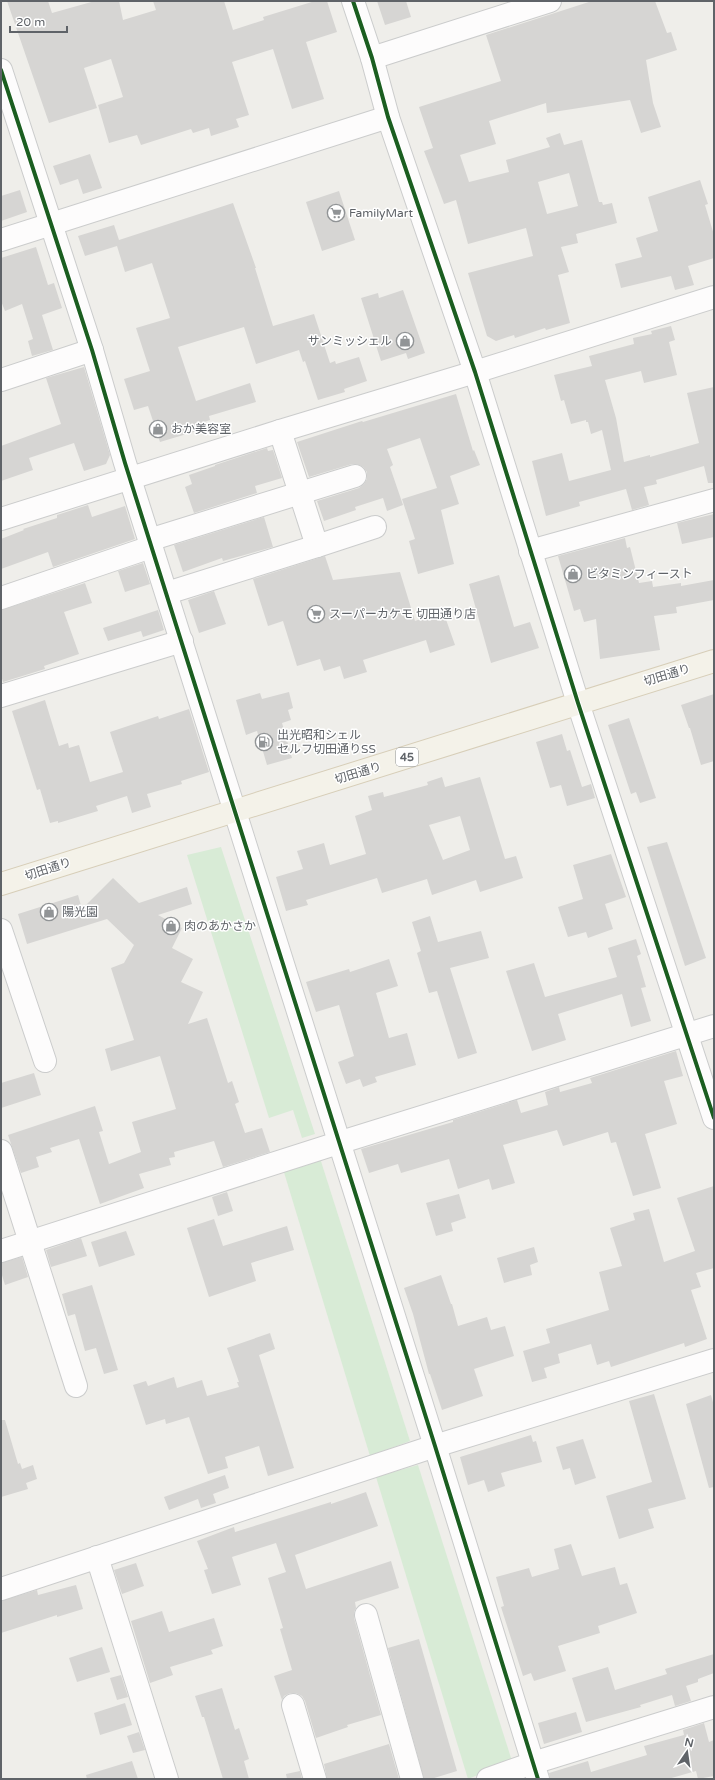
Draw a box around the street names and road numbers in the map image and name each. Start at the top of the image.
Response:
street label: 切田通り [642,661,692,689]
road number: 45 [396,748,418,766]
street label: 切田通り [333,759,383,787]
street label: 切田通り [23,855,73,883]

